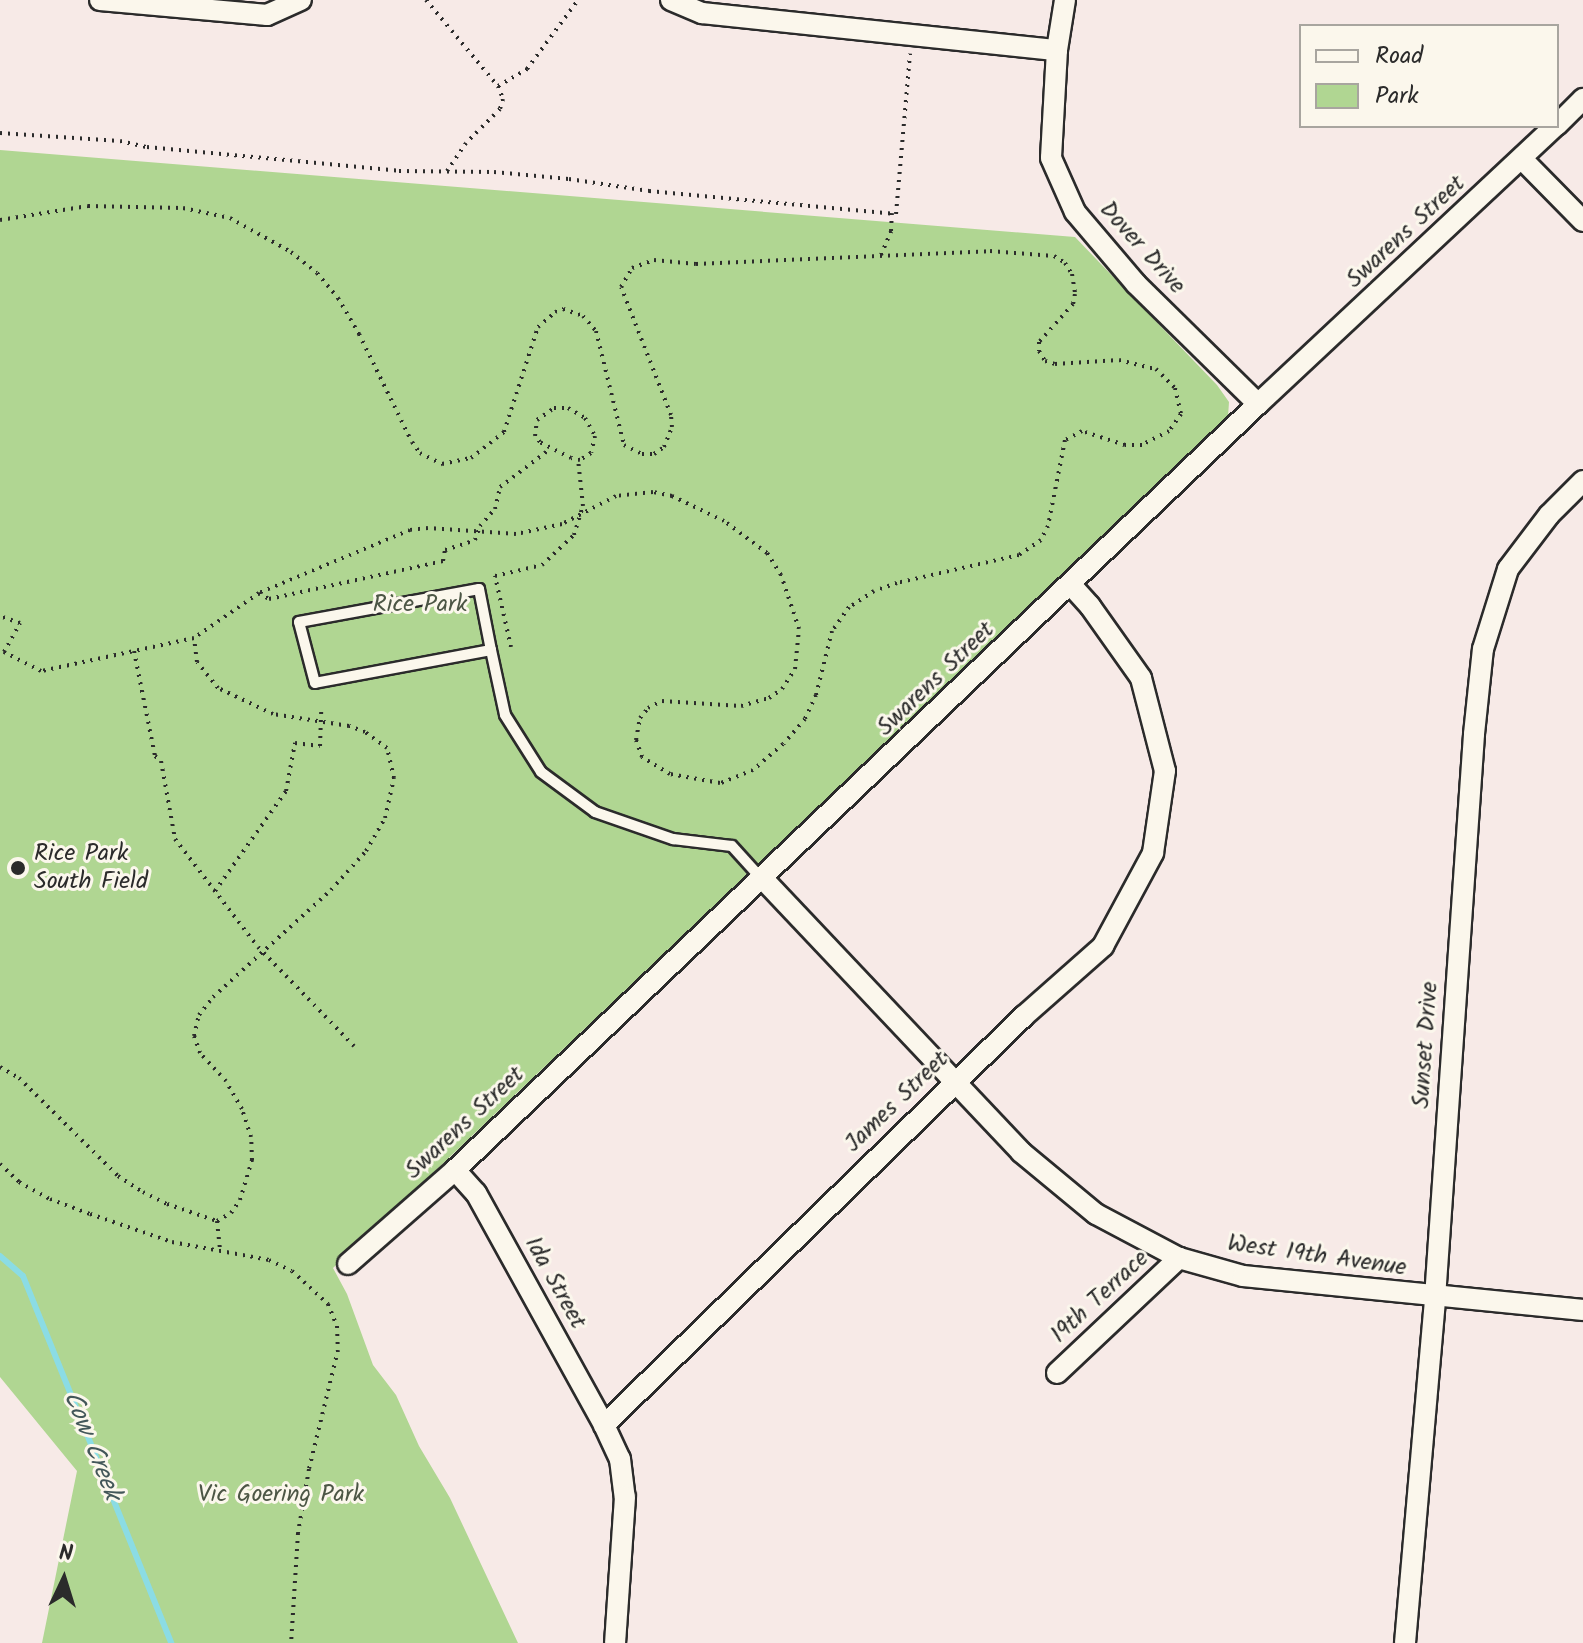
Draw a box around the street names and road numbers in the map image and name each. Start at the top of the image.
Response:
street label: Swarens Street [1340,170,1472,294]
street label: Dover Drive [1093,196,1191,300]
street label: Swarens Street [871,616,1001,742]
street label: Sunset Drive [1407,981,1445,1109]
street label: James Street [839,1045,955,1159]
street label: Swarens Street [399,1061,531,1185]
street label: West 19th Avenue [1226,1229,1408,1283]
street label: Ida Street [518,1232,592,1334]
street label: 19th Terrace [1045,1244,1155,1350]

